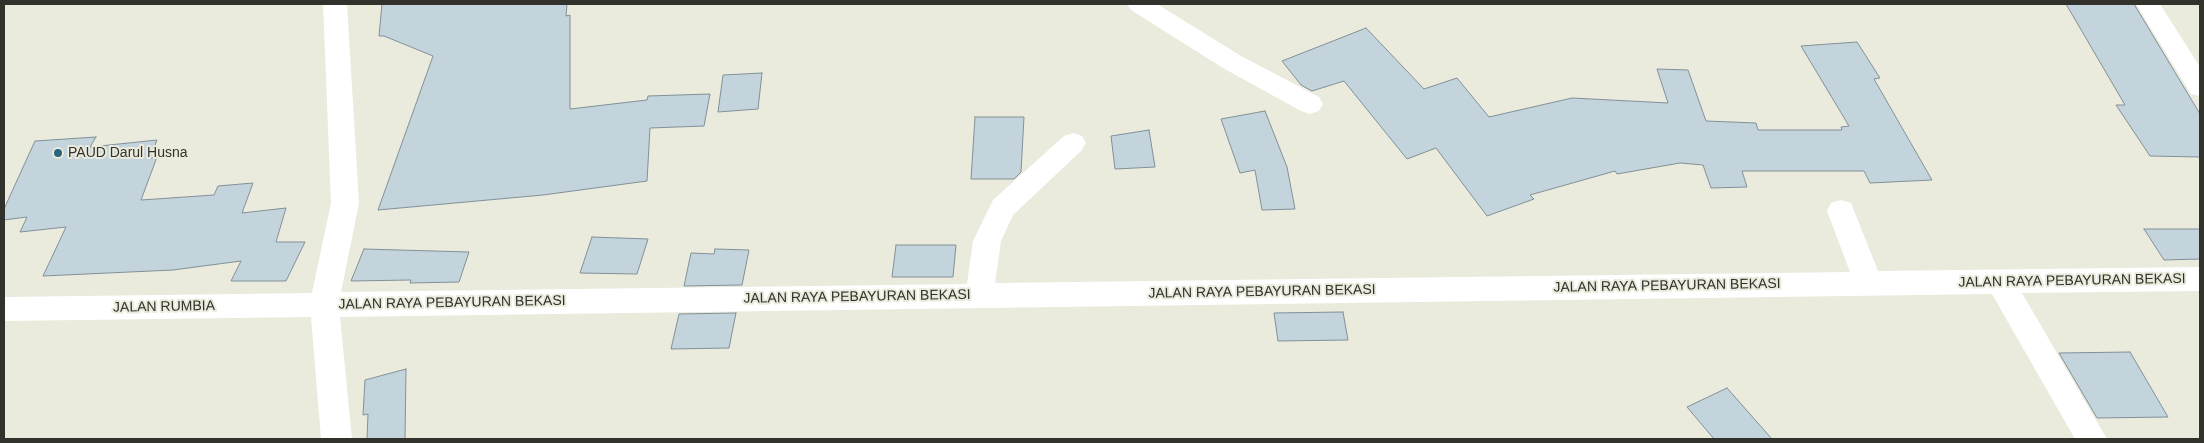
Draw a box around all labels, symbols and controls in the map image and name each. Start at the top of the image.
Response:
place label: PAUD Darul Husna [68,145,188,161]
marker: PAUD Darul Husna [52,147,64,159]
street label: JALAN RAYA PEBAYURAN BEKASI [1958,271,2186,291]
street label: JALAN RAYA PEBAYURAN BEKASI [1553,276,1781,296]
street label: JALAN RAYA PEBAYURAN BEKASI [1148,282,1376,302]
street label: JALAN RAYA PEBAYURAN BEKASI [743,287,971,307]
street label: JALAN RAYA PEBAYURAN BEKASI [338,293,566,313]
street label: JALAN RUMBIA [113,298,215,316]

